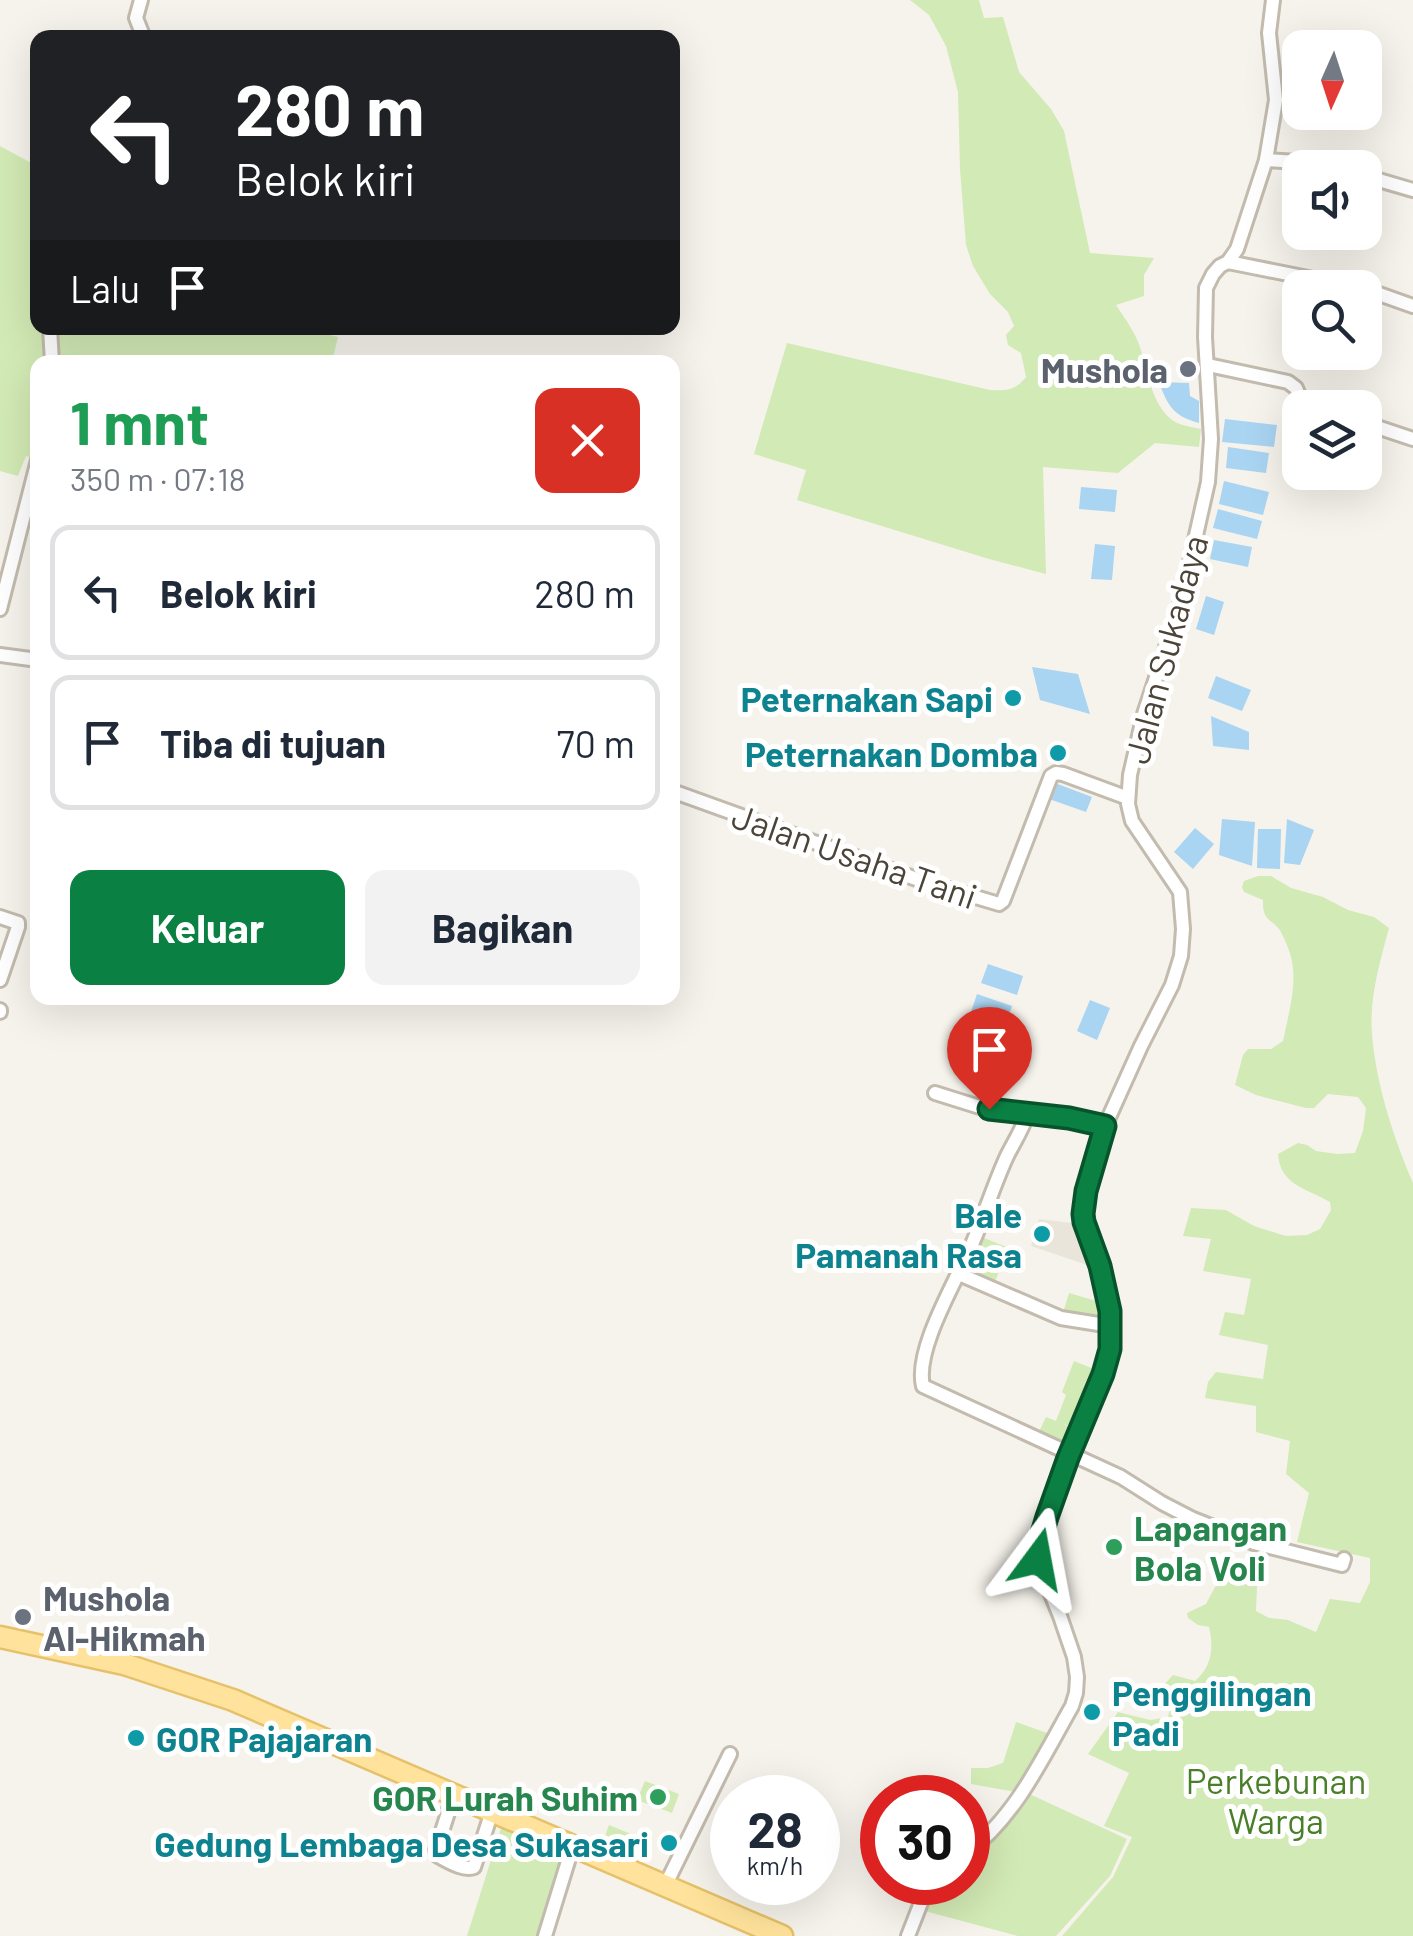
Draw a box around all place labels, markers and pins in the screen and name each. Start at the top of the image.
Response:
place label: Mushola [1041,348,1168,390]
marker: Mushola [1177,358,1199,380]
place label: Peternakan Sapi [741,677,993,719]
marker: Peternakan Sapi [1002,687,1024,709]
place label: Peternakan Domba [745,732,1038,774]
marker: Peternakan Domba [1047,742,1069,764]
pin [947,1007,1032,1110]
place label: Bale Pamanah Rasa [795,1193,1022,1275]
marker: Bale Pamanah Rasa [1031,1223,1053,1245]
place label: Lapangan Bola Voli [1134,1506,1287,1588]
marker: Lapangan Bola Voli [1103,1536,1125,1558]
place label: Mushola Al-Hikmah [43,1576,206,1658]
marker: Mushola Al-Hikmah [12,1606,34,1628]
place label: Penggilingan Padi [1112,1671,1312,1753]
marker: Penggilingan Padi [1081,1701,1103,1723]
place label: GOR Pajajaran [156,1717,372,1759]
marker: GOR Pajajaran [125,1727,147,1749]
place label: GOR Lurah Suhim [372,1776,638,1818]
marker: GOR Lurah Suhim [647,1786,669,1808]
place label: Gedung Lembaga Desa Sukasari [154,1822,649,1864]
marker: Gedung Lembaga Desa Sukasari [658,1832,680,1854]

